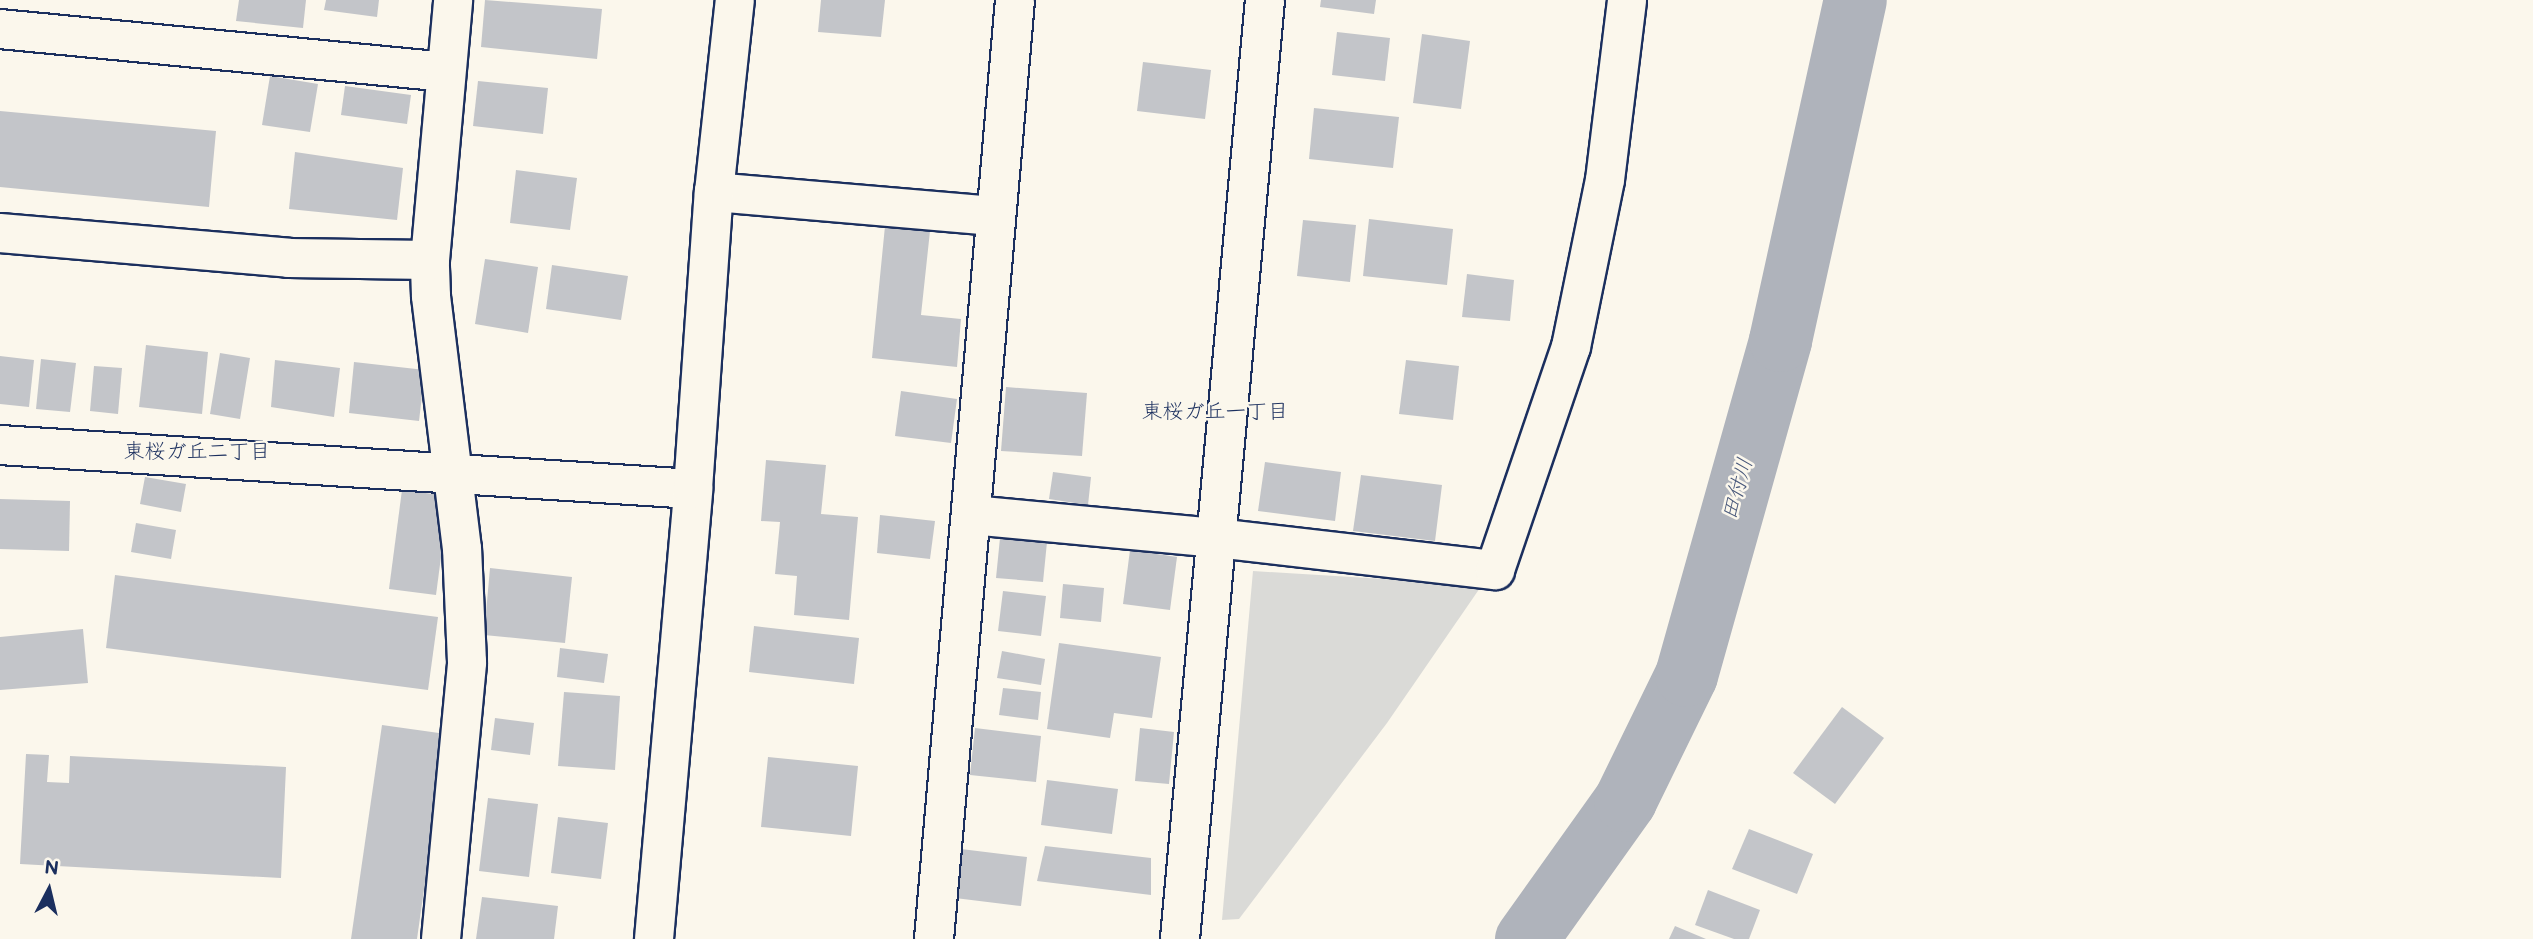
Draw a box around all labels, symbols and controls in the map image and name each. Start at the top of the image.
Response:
district label: 東桜ガ丘一丁目 [1142,399,1288,425]
district label: 東桜ガ丘二丁目 [124,439,270,465]
water label: 田付川 [1717,455,1759,523]
north arrow [14,855,84,925]
text: N [43,856,60,881]

